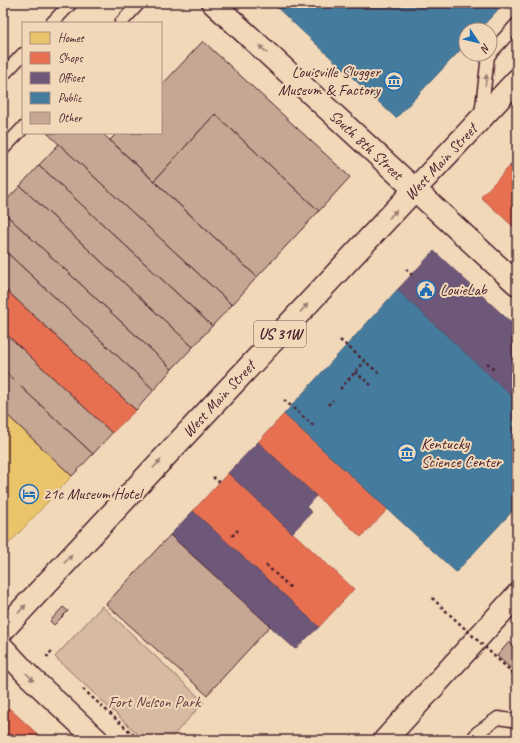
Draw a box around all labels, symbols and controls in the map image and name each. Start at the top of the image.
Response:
legend [22,22,162,134]
north arrow [458,22,498,62]
text: Homes [58,30,85,46]
text: N [477,41,494,56]
one-way arrow [258,44,268,54]
text: Shops [58,50,83,66]
place label: Louisville Slugger Museum & Factory [278,62,382,100]
text: Offices [58,70,85,86]
museum icon: Louisville Slugger Museum & Factory [383,70,405,92]
one-way arrow [482,73,489,86]
text: Public [58,90,82,106]
street label: South 8th Street [325,106,408,185]
text: Other [58,110,84,126]
street label: West Main Street [400,117,483,205]
one-way arrow [388,209,398,219]
public building icon: LouieLab [415,279,437,301]
place label: LouieLab [440,280,488,300]
one-way arrow [299,304,308,313]
road number: US 31W [254,321,306,347]
street label: West Main Street [178,354,261,442]
place label: Kentucky Science Center [421,434,502,472]
museum icon: Kentucky Science Center [396,442,418,464]
one-way arrow [153,459,162,470]
hotel icon: 21c Museum Hotel [18,483,40,505]
place label: 21c Museum Hotel [43,484,145,504]
one-way arrow [64,554,73,564]
one-way arrow [18,603,27,614]
one-way arrow [25,672,35,682]
park label: Fort Nelson Park [108,692,201,712]

